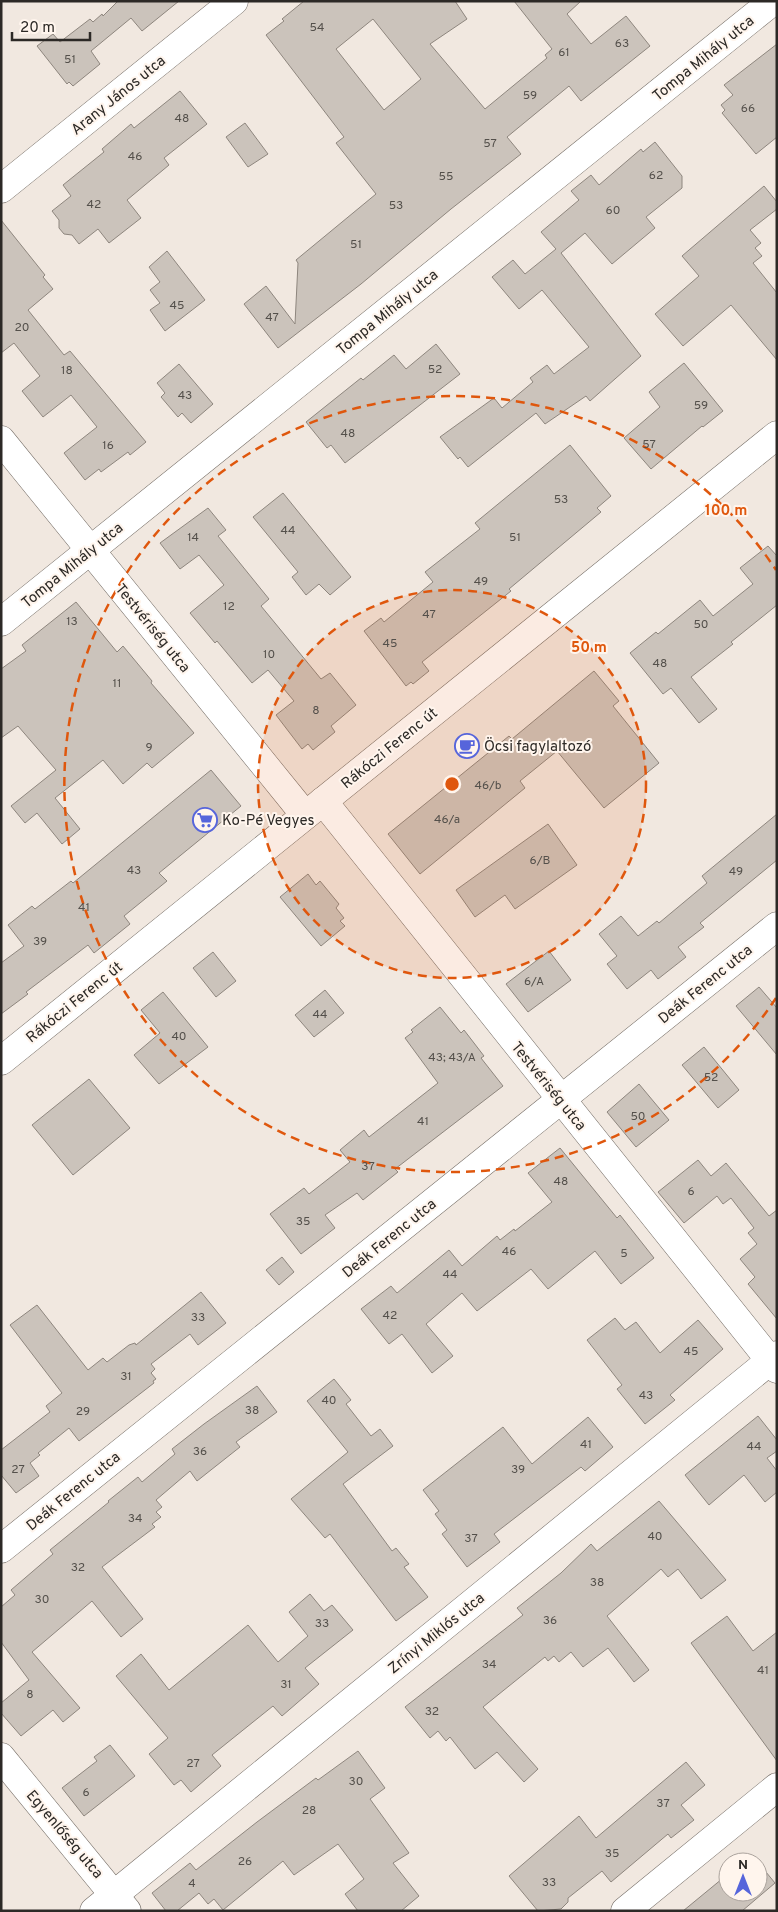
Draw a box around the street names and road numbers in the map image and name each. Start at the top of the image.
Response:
street label: Tompa Mihály utca [649,12,759,106]
street label: Arany János utca [68,52,170,140]
street label: Tompa Mihály utca [333,266,443,360]
street label: Tompa Mihály utca [18,519,128,613]
street label: Testvériség utca [110,581,194,677]
street label: Rákóczi Ferenc út [338,704,442,794]
street label: Deák Ferenc utca [655,941,757,1029]
street label: Rákóczi Ferenc út [23,958,127,1048]
street label: Testvériség utca [506,1039,590,1135]
street label: Deák Ferenc utca [339,1195,441,1283]
street label: Deák Ferenc utca [23,1448,125,1536]
street label: Zrínyi Miklós utca [385,1589,489,1679]
street label: Egyenlőség utca [21,1787,106,1883]

